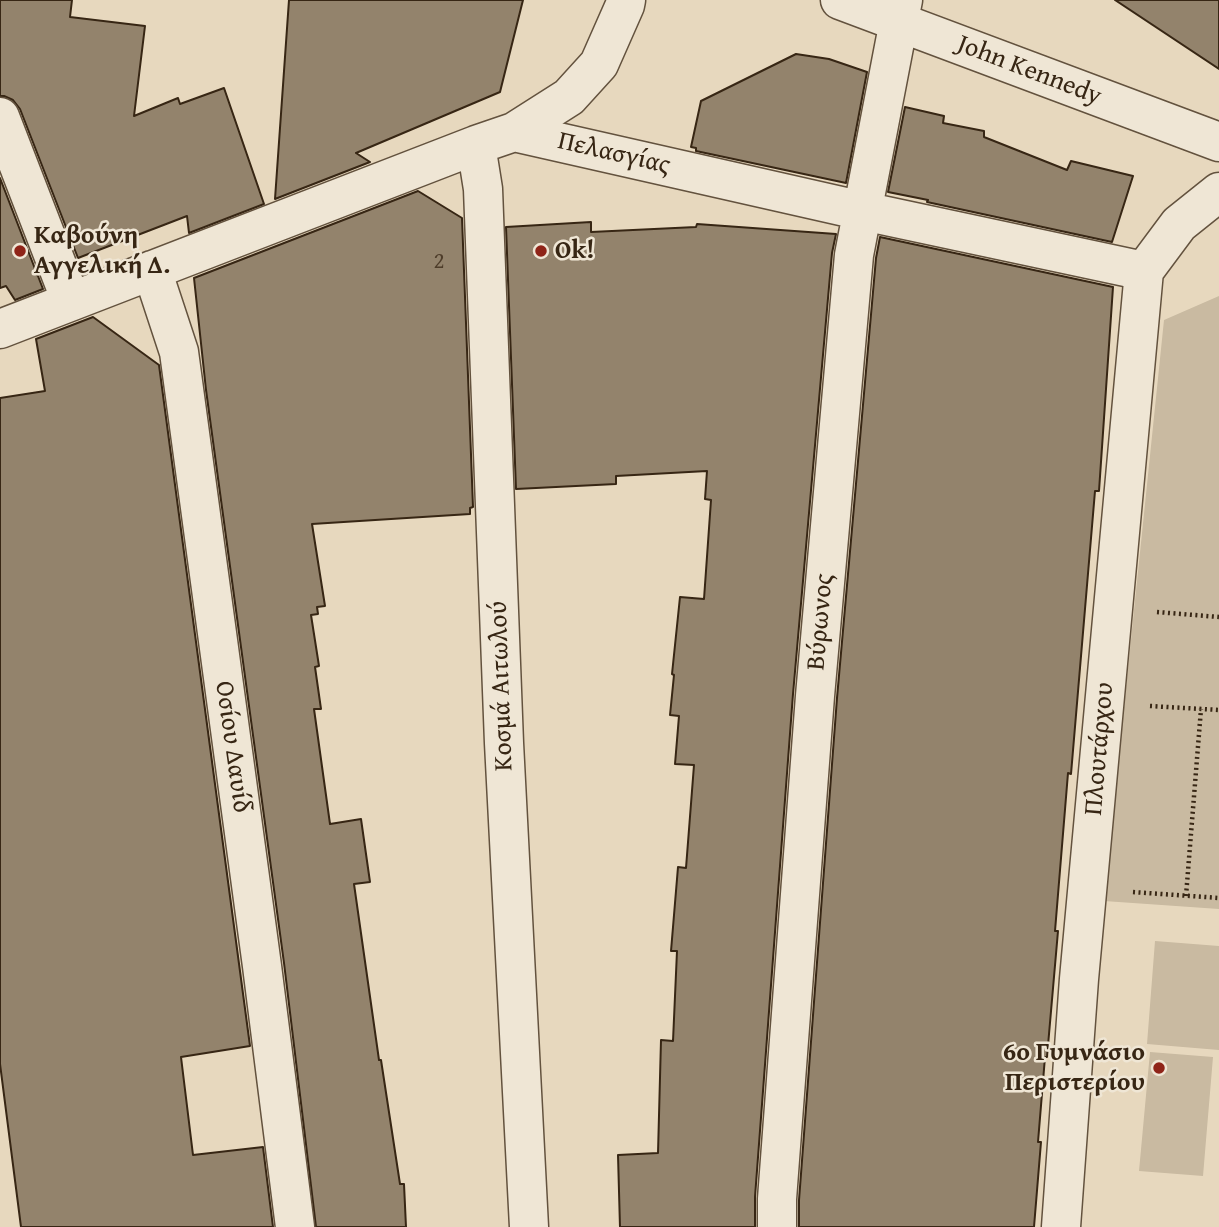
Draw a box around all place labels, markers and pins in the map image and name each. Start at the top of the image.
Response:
place label: Καβούνη Αγγελική Δ. [34,220,170,282]
place label: Ok! [555,235,594,267]
marker: Καβούνη Αγγελική Δ. [12,243,28,259]
marker: Ok! [533,243,549,259]
place label: 6ο Γυμνάσιο Περιστερίου [1003,1037,1145,1098]
marker: 6ο Γυμνάσιο Περιστερίου [1151,1060,1167,1076]

